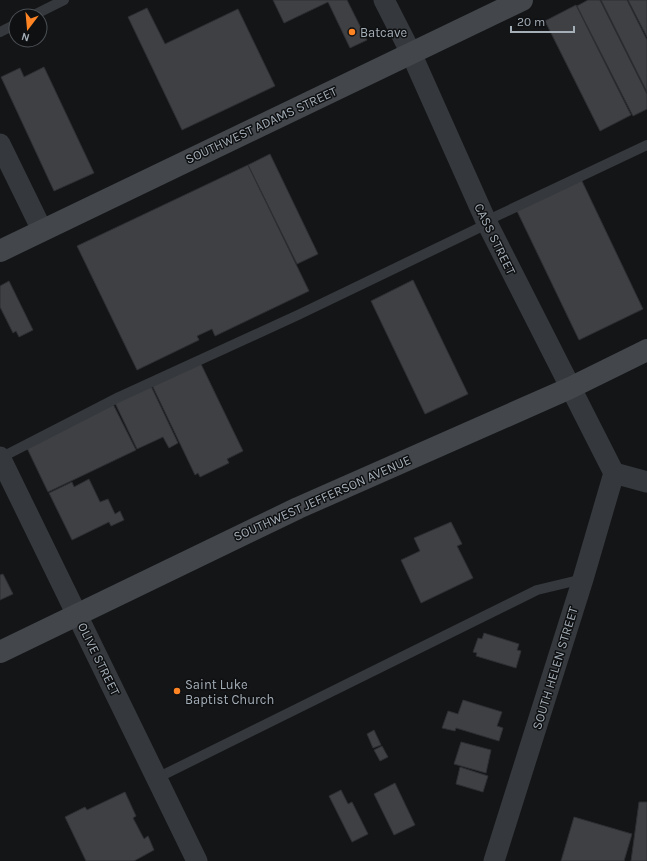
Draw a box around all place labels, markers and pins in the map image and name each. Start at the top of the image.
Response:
place label: Batcave [360,25,408,40]
marker: Batcave [347,27,357,37]
place label: Saint Luke Baptist Church [185,677,274,707]
marker: Saint Luke Baptist Church [172,686,182,696]

